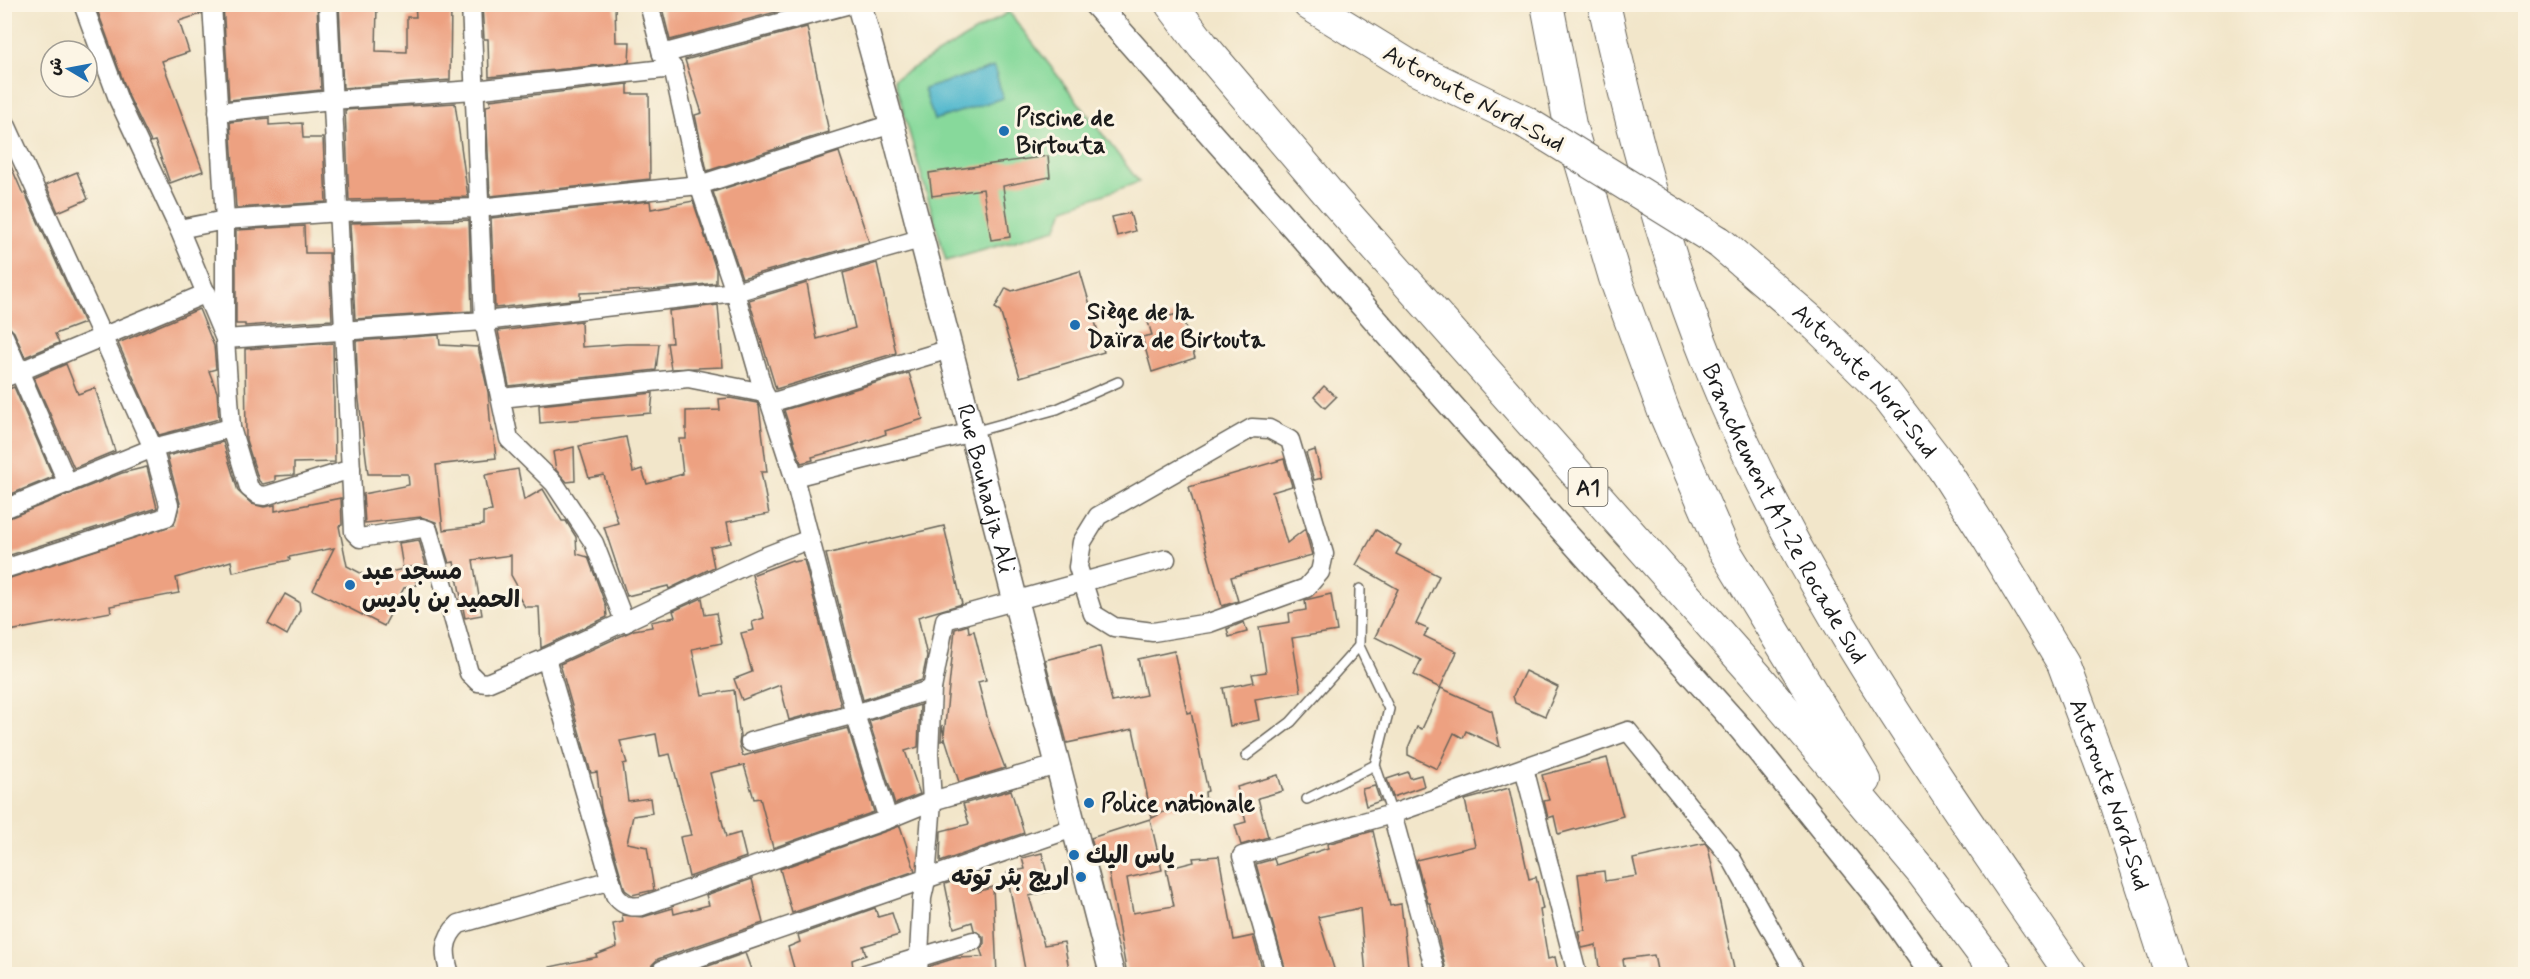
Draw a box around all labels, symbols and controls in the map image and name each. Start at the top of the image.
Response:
street label: Autoroute Nord-Sud [1377,38,1569,160]
north arrow [39,39,99,99]
text: ش [44,56,68,77]
place label: Piscine de Birtouta [1016,103,1115,162]
marker: Piscine de Birtouta [997,124,1011,138]
place label: Siège de la Daïra de Birtouta [1087,297,1265,356]
street label: Autoroute Nord-Sud [1785,297,1944,465]
marker: Siège de la Daïra de Birtouta [1068,318,1082,332]
street label: Branchement A1-2e Rocade Sud [1694,359,1874,670]
street label: Rue Bouhadja Ali [948,401,1022,577]
road number: A1 [1568,468,1608,506]
place label: مسجد عبد الحميد بن باديس [362,557,520,616]
marker: مسجد عبد الحميد بن باديس [343,578,357,592]
street label: Autoroute Nord-Sud [2061,695,2157,895]
place label: Police nationale [1101,789,1256,820]
marker: Police nationale [1082,796,1096,810]
place label: ياس اليك [1086,841,1175,872]
marker: ياس اليك [1067,848,1081,862]
place label: اريج بئر توته [951,863,1069,894]
marker: اريج بئر توته [1074,870,1088,884]

